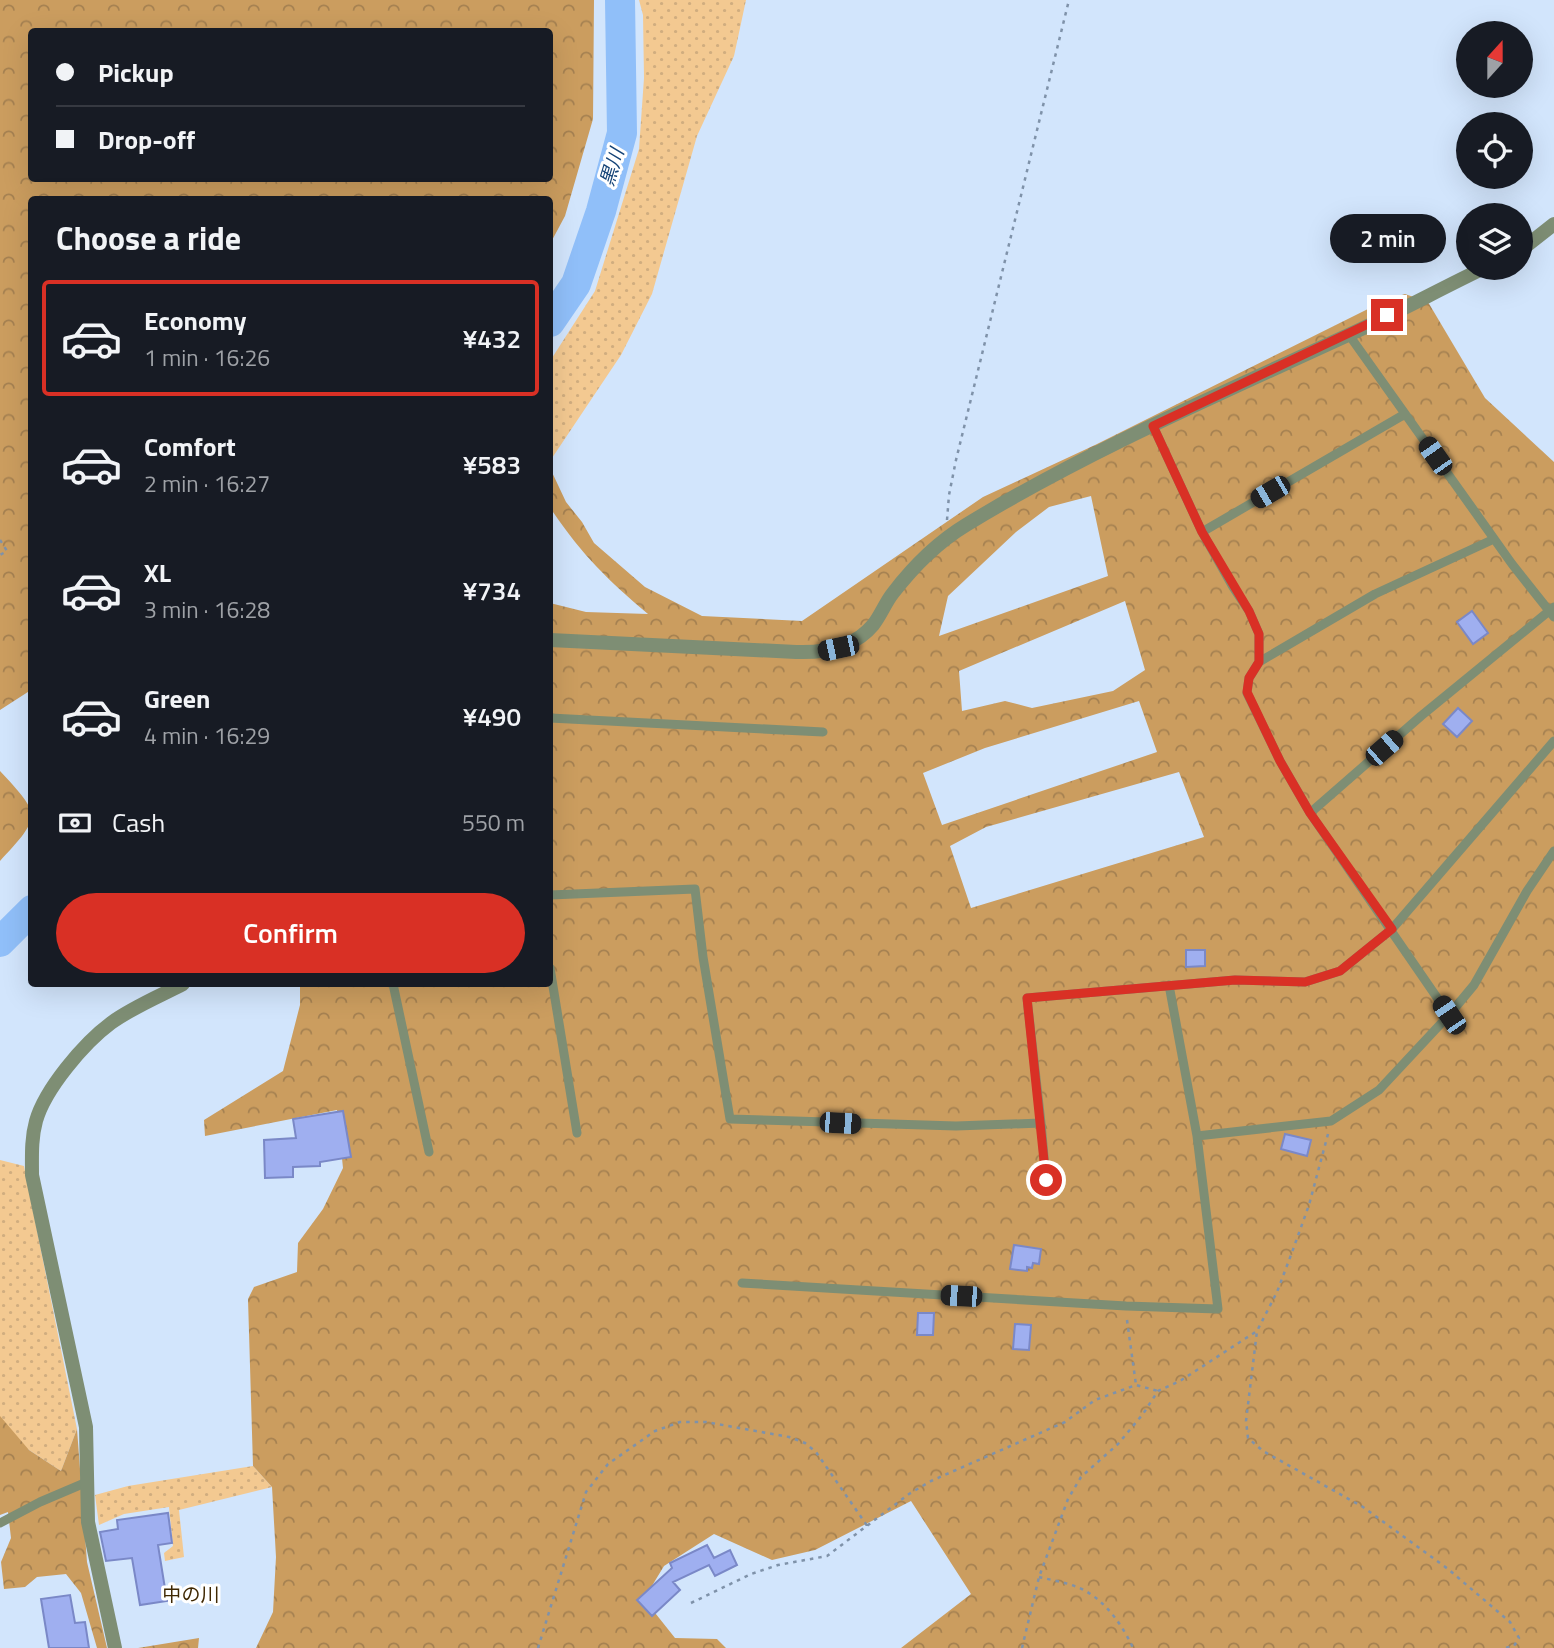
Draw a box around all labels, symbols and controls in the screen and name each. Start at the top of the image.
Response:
north arrow [1456,21,1533,98]
map controls [1456,21,1533,280]
text: Pickup [98,53,174,92]
button: locate [1456,112,1533,189]
text: Drop-off [98,120,195,159]
water label: 黒川 [592,143,631,189]
button: layers [1456,203,1533,280]
text: Choose a ride [56,214,241,262]
callout: 2 min [1329,214,1445,262]
text: 2 min [1360,221,1416,256]
route end [1371,299,1403,331]
text: Economy [144,301,246,340]
icon: car [60,307,123,370]
text: ¥432 [463,319,521,358]
text: 1 min · 16:26 [144,340,270,375]
text: Comfort [144,427,236,466]
icon: car [60,433,123,496]
car [1415,433,1456,479]
text: ¥583 [463,445,521,484]
text: 2 min · 16:27 [144,466,270,501]
car [1247,472,1294,512]
text: XL [144,553,171,592]
icon: car [60,559,123,622]
text: ¥734 [463,571,521,610]
text: 3 min · 16:28 [144,592,270,627]
car [816,633,861,663]
text: Green [144,679,210,718]
icon: car [60,685,123,748]
text: ¥490 [463,697,521,736]
text: 4 min · 16:29 [144,718,270,753]
car [1362,726,1407,770]
text: Cash [112,803,165,842]
icon: cash [56,804,94,842]
text: 550 m [462,805,525,840]
button: Confirm [56,893,525,973]
car [1429,992,1470,1038]
car [819,1111,862,1135]
route start [1030,1164,1062,1196]
car [940,1284,983,1308]
district label: 中の川 [162,1579,220,1608]

